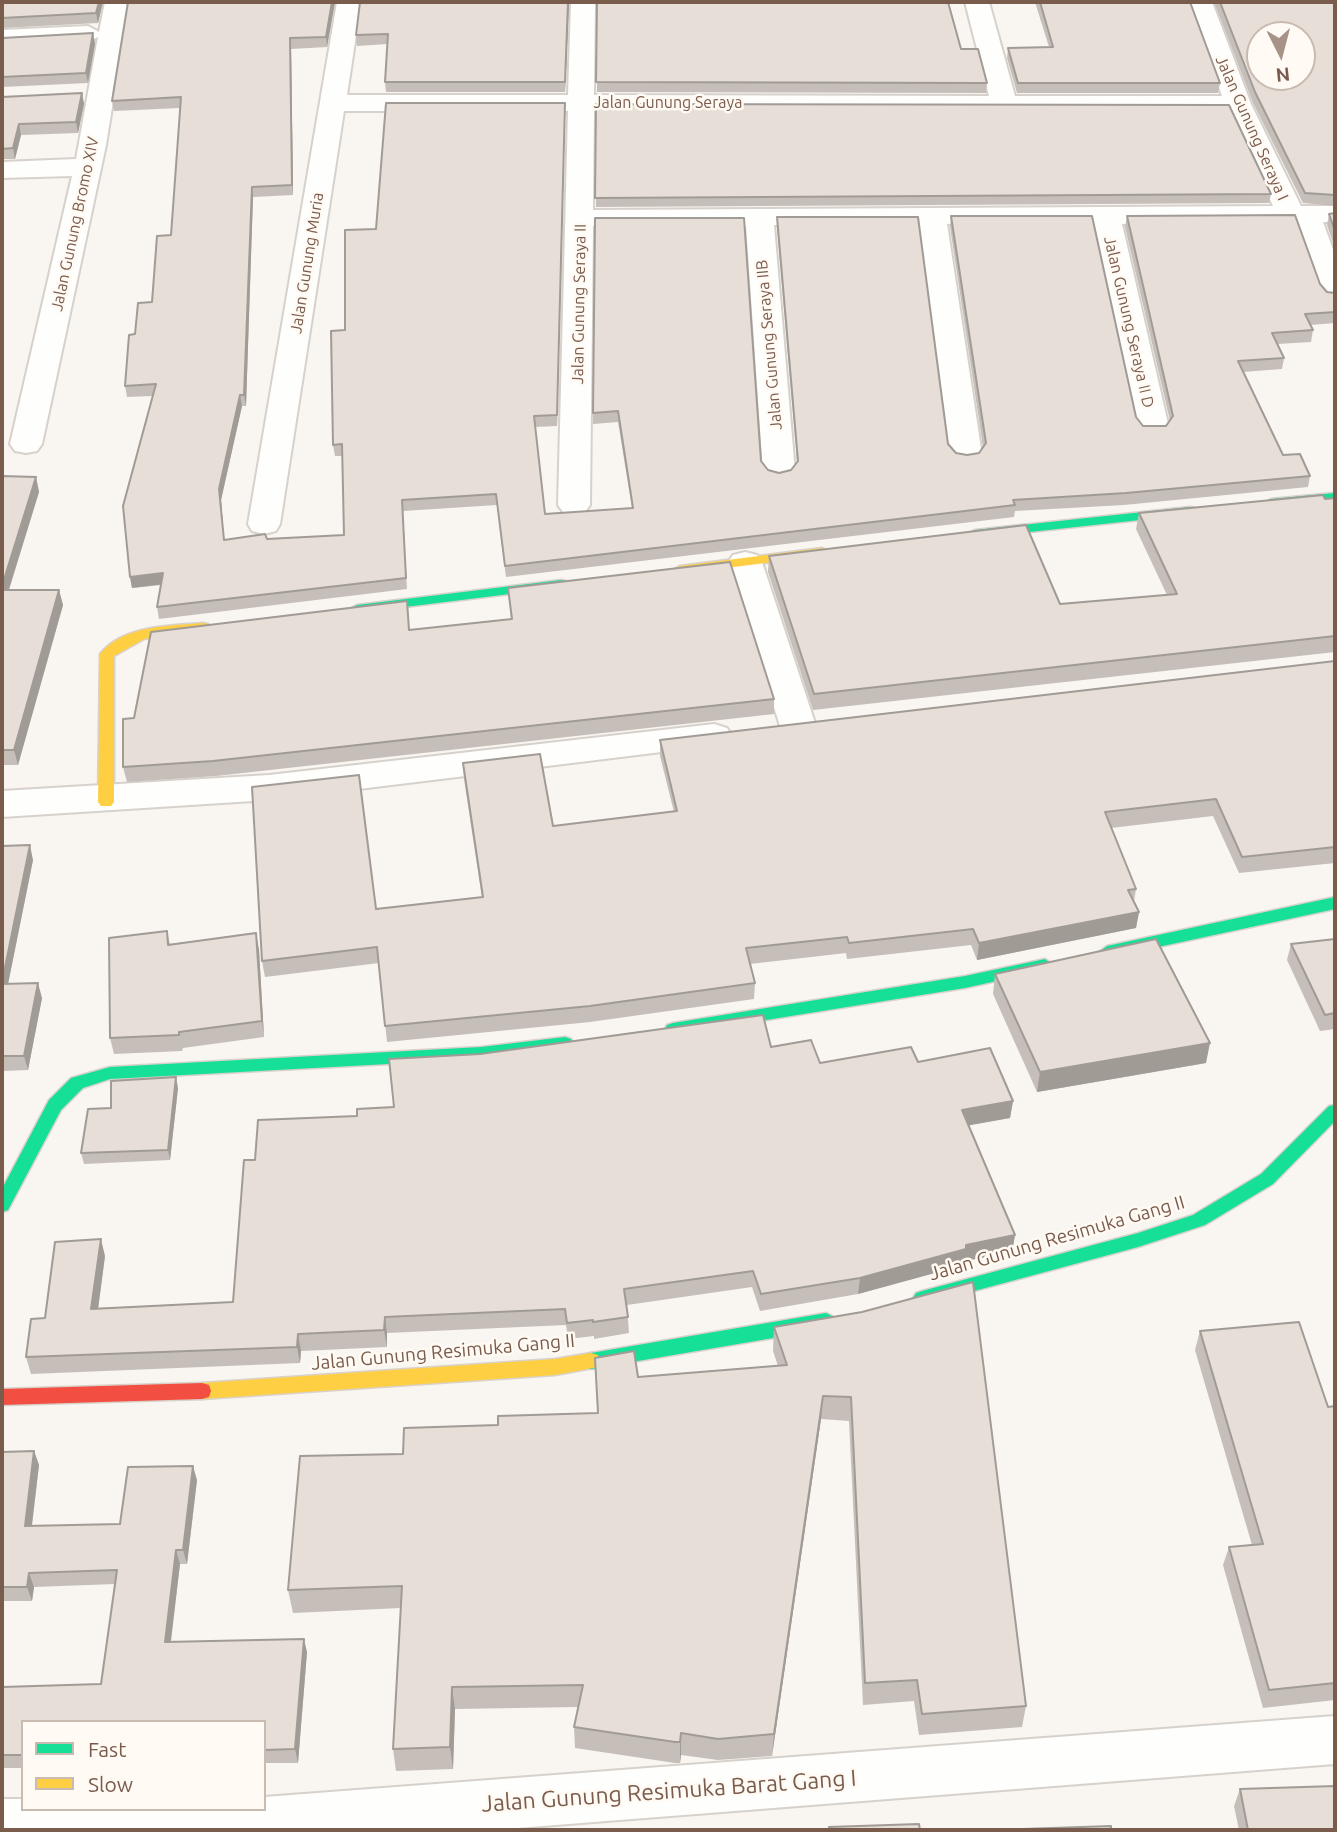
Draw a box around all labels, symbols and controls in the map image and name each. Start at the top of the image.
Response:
north arrow [1246,21,1316,91]
street label: Jalan Gunung Seraya I [1211,53,1293,203]
text: N [1275,63,1291,87]
street label: Jalan Gunung Seraya [594,93,742,113]
street label: Jalan Gunung Bromo XIV [47,135,103,313]
street label: Jalan Gunung Muria [286,191,328,335]
street label: Jalan Gunung Seraya II [568,224,590,384]
street label: Jalan Gunung Seraya II D [1100,234,1158,410]
street label: Jalan Gunung Seraya IIB [752,259,786,431]
street label: Jalan Gunung Resimuka Gang II [927,1191,1187,1285]
street label: Jalan Gunung Resimuka Gang II [310,1329,576,1375]
legend [21,1720,266,1811]
text: Fast [88,1737,126,1761]
street label: Jalan Gunung Resimuka Barat Gang I [481,1764,857,1818]
text: Slow [88,1772,133,1796]

